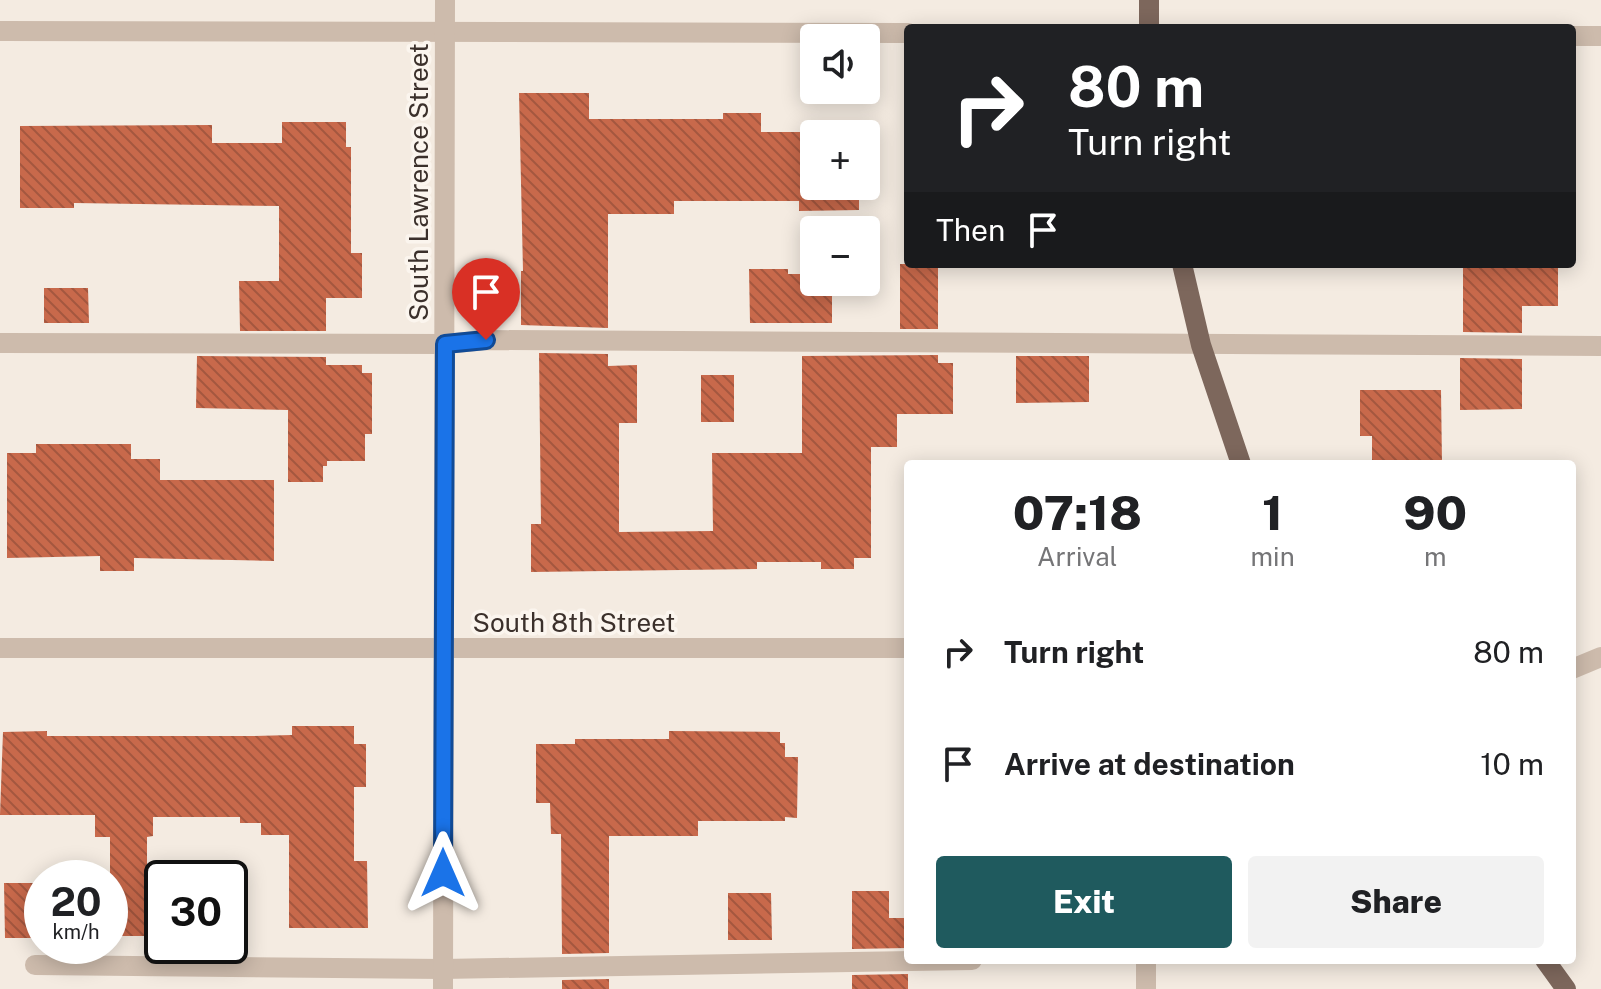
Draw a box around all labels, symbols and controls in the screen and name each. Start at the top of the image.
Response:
map controls [800,24,880,296]
button: sound [800,24,880,104]
street label: South Lawrence Street [403,43,434,321]
text: 80 m [1068,54,1204,120]
icon: right [936,56,1040,160]
button: + [800,120,880,200]
text: Turn right [1068,121,1231,163]
icon: arrive [1021,208,1065,252]
text: Then [936,212,1005,248]
button: − [800,216,880,296]
pin [452,258,520,340]
icon: arrive [464,270,508,314]
text: 07:18 [1013,484,1142,541]
text: 1 [1262,484,1283,541]
text: 90 [1403,484,1467,541]
text: Arrival [1037,541,1117,572]
text: min [1251,541,1295,572]
text: m [1424,541,1447,572]
street label: South 8th Street [473,607,675,638]
icon: right [936,630,980,674]
text: Turn right [1004,634,1144,670]
text: 80 m [1473,634,1544,670]
icon: arrive [936,742,980,786]
text: Arrive at destination [1004,746,1295,782]
text: 10 m [1480,746,1544,782]
position arrow [401,831,485,915]
button: Exit [936,856,1232,948]
button: Share [1248,856,1544,948]
speed limit sign: 30 [144,860,248,964]
text: 20 [50,878,102,925]
text: km/h [52,920,100,944]

